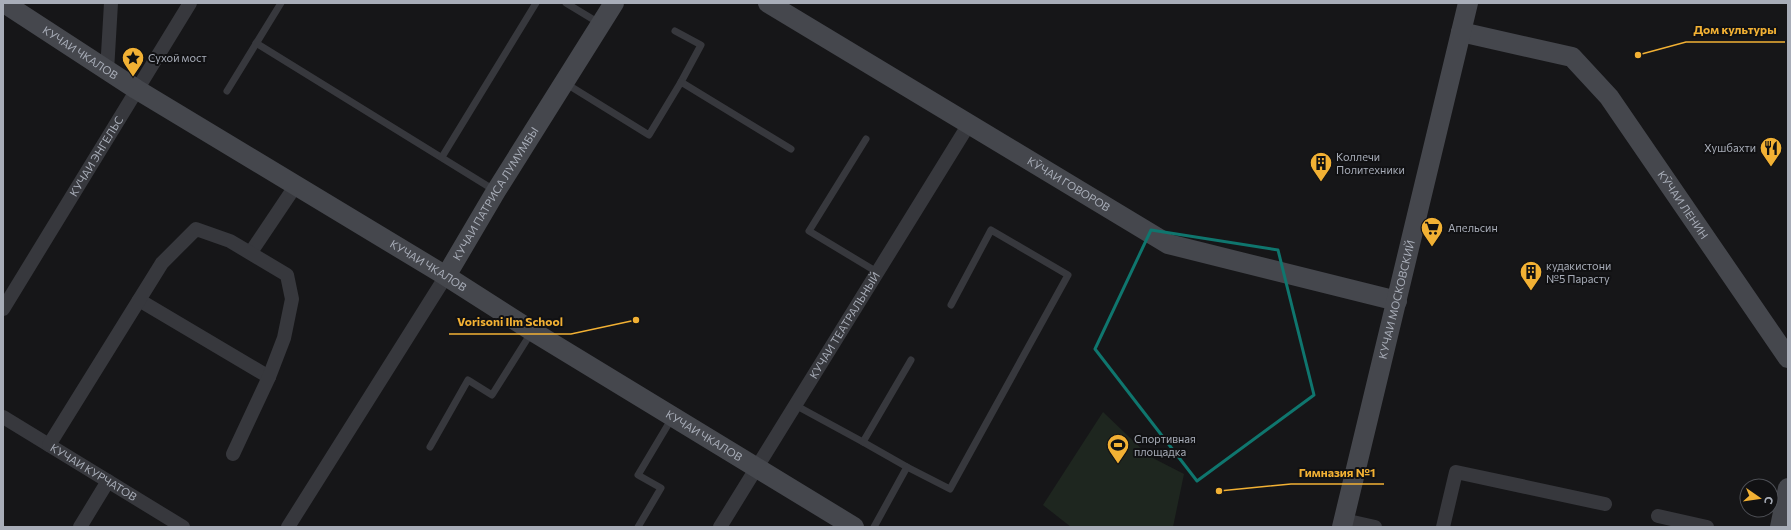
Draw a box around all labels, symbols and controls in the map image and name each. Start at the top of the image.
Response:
callout: Дом культуры [1686,18,1785,42]
text: Дом культуры [1693,22,1777,36]
street label: КУЧАИ ЧКАЛОВ [40,23,121,81]
place icon: Сухой мост [120,45,146,78]
place label: Сухой мост [148,51,207,64]
street label: КУЧАИ ЭНГЕЛЬС [66,114,125,198]
street label: КУЧАИ ПАТРИСА ЛУМУМБЫ [450,124,541,263]
restaurant icon: Хушбахти [1758,135,1784,168]
place label: Хушбахти [1704,141,1756,154]
building icon: Коллечи Политехники [1308,150,1334,183]
place label: Коллечи Политехники [1336,150,1405,176]
street label: КӮЧАИ ГОВОРОВ [1025,154,1113,214]
street label: КӮЧАИ ЛЕНИН [1655,168,1711,241]
supermarket icon: Апельсин [1419,215,1445,248]
place label: Апельсин [1448,221,1498,234]
street label: КУЧАИ ЧКАЛОВ [388,237,469,293]
street label: КУЧАИ МОСКОВСКИЙ [1376,238,1417,360]
building icon: кудакистони №5 Парасту [1518,259,1544,292]
place label: кудакистони №5 Парасту [1546,259,1611,285]
street label: КУЧАИ ТЕАТРАЛЬНЫЙ [806,269,882,381]
callout: Vorisoni Ilm School [449,310,571,334]
text: Vorisoni Ilm School [457,314,563,328]
street label: КУЧАИ ЧКАЛОВ [664,407,745,463]
sports icon: Спортивная площадка [1105,432,1131,465]
place label: Спортивная площадка [1134,432,1196,458]
street label: КУЧАИ КУРЧАТОВ [48,441,139,503]
callout: Гимназия №1 [1291,460,1384,484]
text: Гимназия №1 [1299,465,1375,479]
north arrow [1739,478,1779,518]
text: С [1762,495,1776,506]

